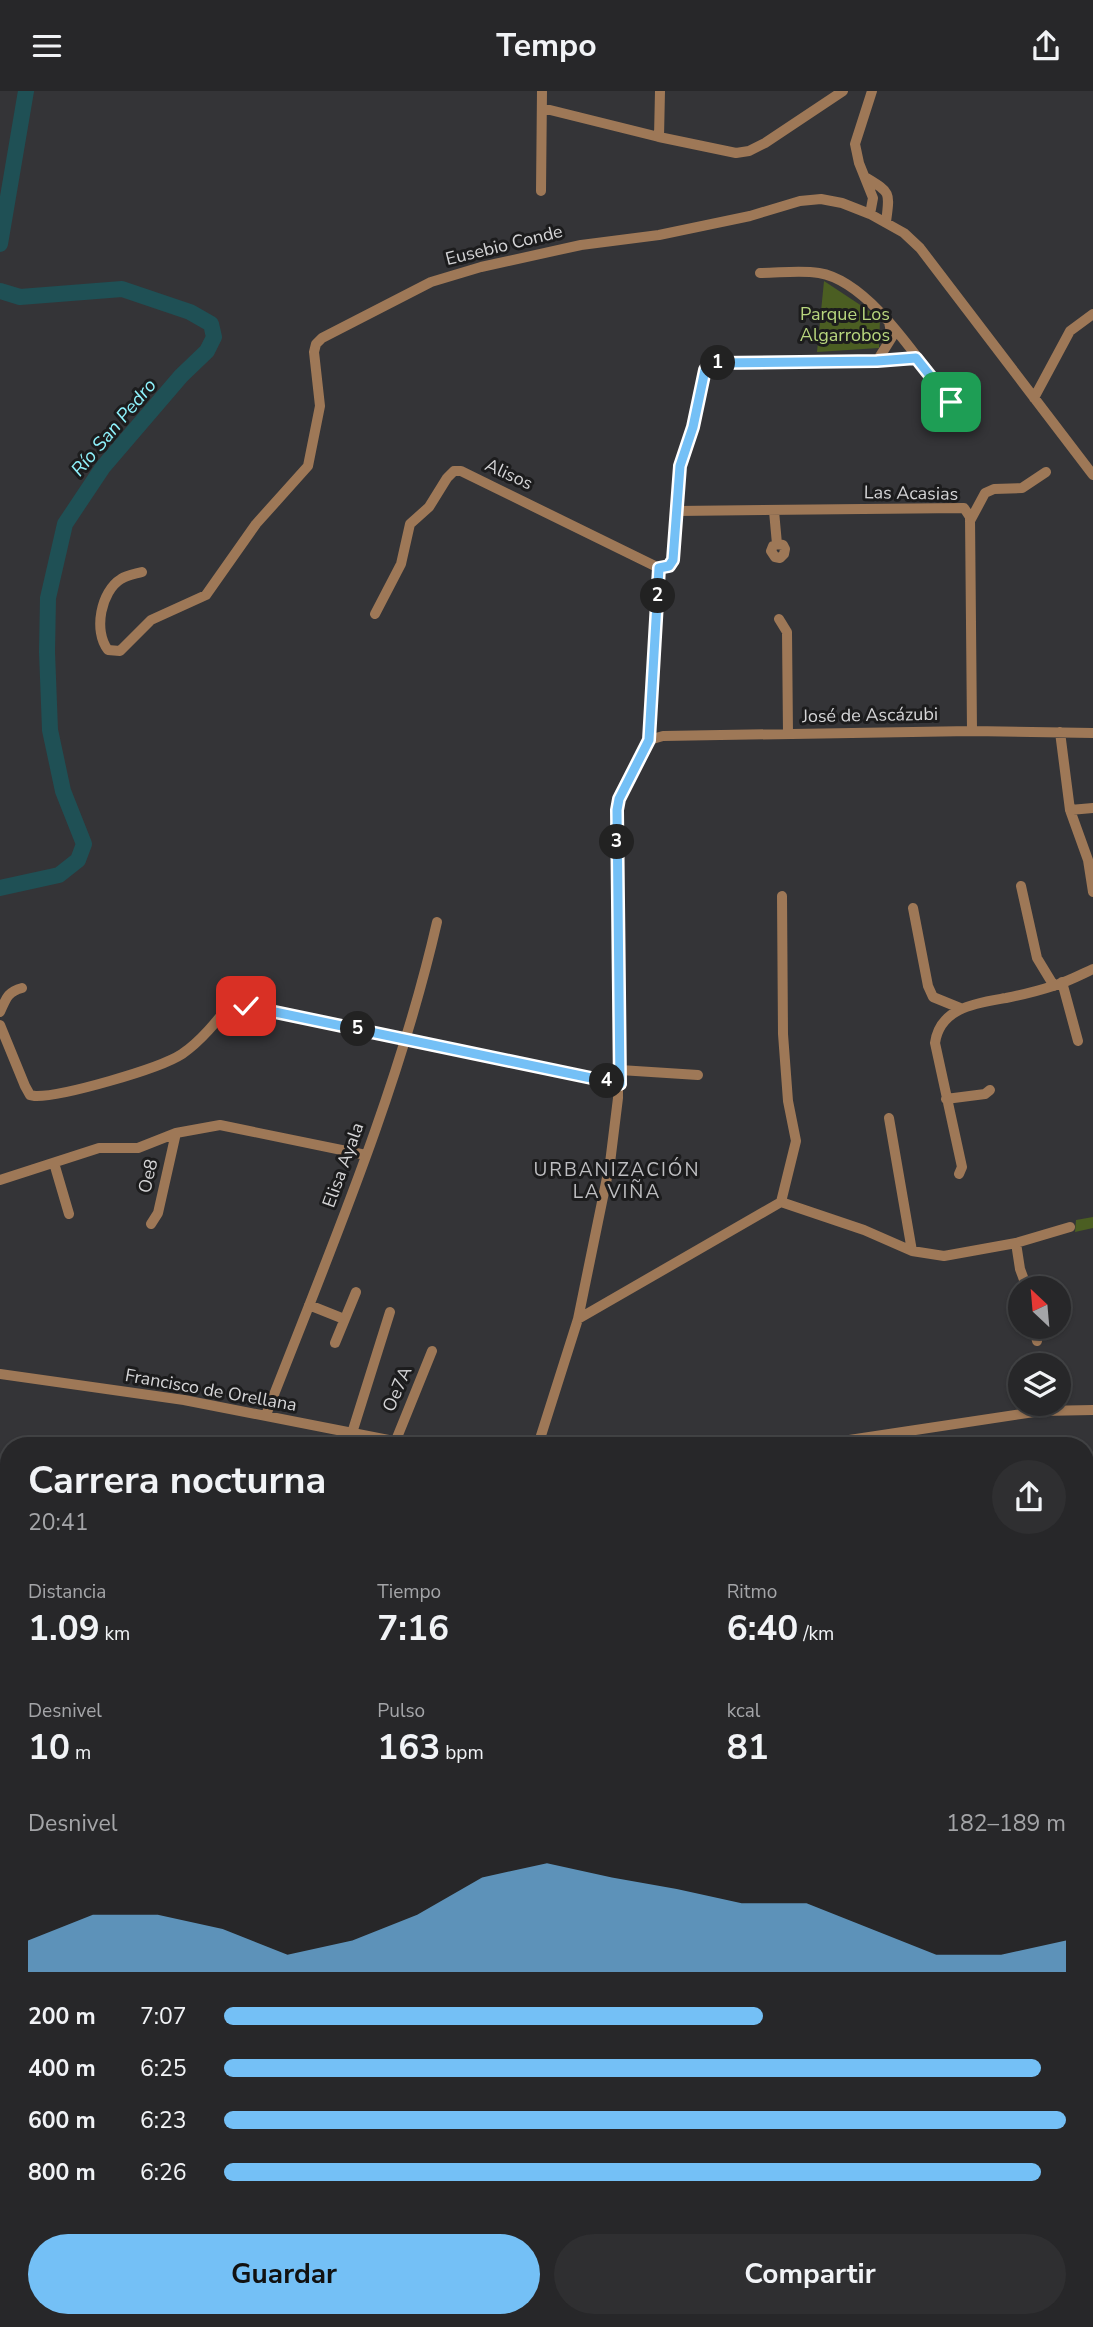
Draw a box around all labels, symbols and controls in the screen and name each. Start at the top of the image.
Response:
text: Tempo [496,24,597,67]
icon: menu [28,27,66,65]
icon: share [1027,27,1065,65]
street label: Eusebio Conde [443,219,565,271]
park label: Parque Los Algarrobos [800,302,890,347]
pin: 1 [700,345,736,381]
text: 1 [712,349,723,375]
pin [921,372,981,432]
water label: Río San Pedro [65,373,162,482]
icon: arrive [932,383,970,421]
street label: Alisos [481,453,537,495]
street label: Las Acasias [864,480,958,506]
pin: 2 [640,579,676,613]
text: 2 [652,582,663,608]
street label: José de Ascázubi [801,702,938,728]
pin: 3 [600,825,634,859]
text: 3 [611,828,622,854]
pin [216,976,276,1036]
icon: check [227,987,265,1025]
pin: 5 [340,1011,376,1047]
text: 5 [352,1015,363,1041]
pin: 4 [590,1063,624,1098]
text: 4 [601,1067,612,1093]
street label: Elisa Ayala [317,1119,369,1211]
street label: Oe8 [132,1157,164,1195]
district label: URBANIZACIÓN LA VIÑA [534,1157,700,1205]
north arrow [1008,1276,1071,1339]
map controls [1008,1276,1071,1416]
button: layers [1008,1353,1071,1416]
street label: Francisco de Orellana [123,1363,299,1417]
street label: Oe7A [377,1363,417,1415]
text: Carrera nocturna [28,1455,326,1506]
button: share [992,1460,1066,1534]
text: 20:41 [28,1507,88,1538]
text: Distancia [28,1579,106,1605]
text: Tiempo [377,1579,441,1605]
text: Ritmo [727,1579,777,1605]
text: 1.09 [28,1605,100,1652]
text: 7:16 [377,1605,449,1652]
text: 6:40 [727,1605,798,1652]
text: km [100,1621,130,1647]
text: /km [798,1621,834,1647]
text: Desnivel [28,1698,102,1724]
text: Pulso [377,1698,425,1724]
text: kcal [727,1698,760,1724]
text: 10 [28,1724,70,1771]
text: 163 [377,1724,440,1771]
text: 81 [727,1724,769,1771]
text: m [70,1740,91,1766]
text: bpm [440,1740,484,1766]
text: Desnivel [28,1808,118,1839]
text: 182–189 m [946,1808,1066,1839]
text: 200 m [28,2001,96,2032]
text: 7:07 [140,2001,187,2032]
text: 400 m [28,2053,96,2084]
text: 6:25 [140,2053,187,2084]
text: 600 m [28,2105,96,2136]
text: 6:23 [140,2105,187,2136]
text: 800 m [28,2157,96,2188]
text: 6:26 [140,2157,187,2188]
button: Guardar [28,2234,540,2314]
button: Compartir [554,2234,1066,2314]

